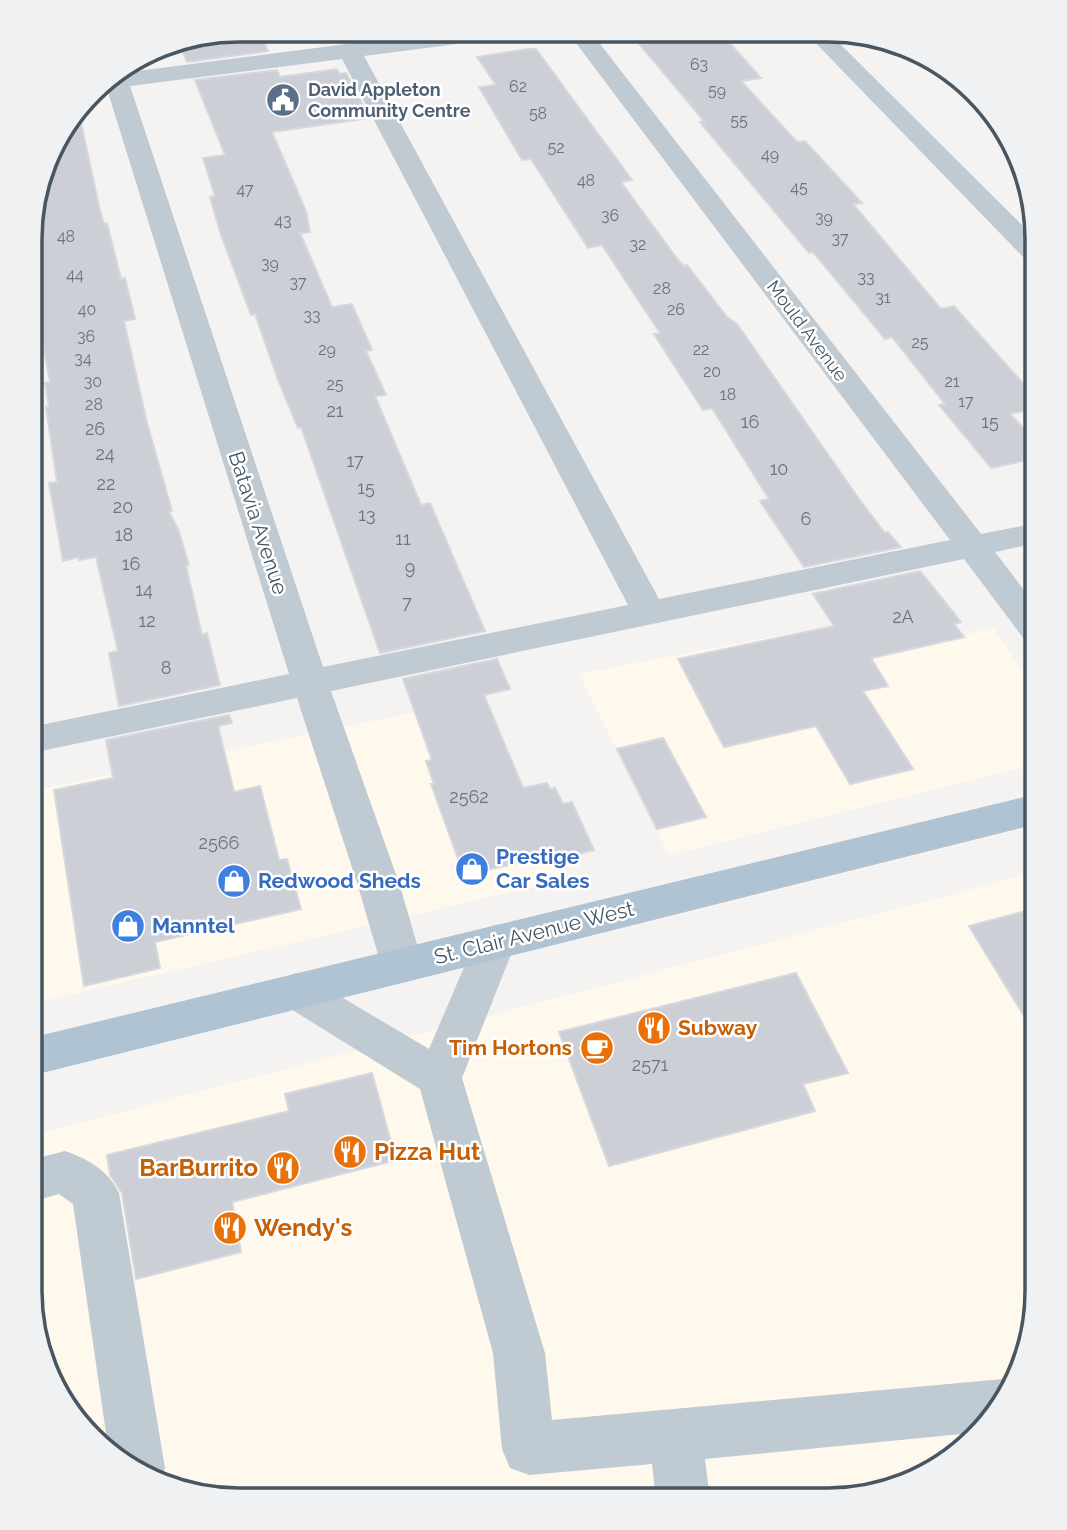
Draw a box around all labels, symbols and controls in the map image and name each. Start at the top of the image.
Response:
house number: 63 [690,55,708,74]
house number: 62 [509,77,527,96]
place label: David Appleton Community Centre [308,79,471,121]
public building icon: David Appleton Community Centre [264,81,302,119]
house number: 59 [708,81,726,100]
house number: 58 [529,104,547,123]
house number: 55 [730,111,748,130]
house number: 52 [547,138,565,157]
house number: 49 [761,145,779,164]
house number: 48 [577,171,595,190]
house number: 45 [790,178,808,197]
house number: 47 [236,180,254,199]
house number: 36 [601,206,619,225]
house number: 39 [815,208,833,227]
house number: 43 [274,211,292,230]
house number: 48 [57,227,75,246]
house number: 37 [831,229,849,248]
house number: 32 [630,235,646,254]
house number: 39 [261,254,279,273]
house number: 44 [66,265,84,284]
house number: 33 [857,268,875,287]
house number: 37 [289,273,307,292]
street label: Mould Avenue [763,276,852,385]
house number: 28 [653,279,671,298]
house number: 31 [875,288,891,307]
house number: 40 [78,300,96,319]
house number: 26 [667,300,685,319]
house number: 33 [303,306,321,325]
house number: 36 [77,327,95,346]
house number: 25 [911,333,929,352]
house number: 29 [318,340,336,359]
house number: 22 [693,340,709,359]
house number: 34 [74,349,92,368]
house number: 20 [703,362,721,381]
house number: 30 [84,372,102,391]
house number: 21 [944,372,960,391]
house number: 25 [326,375,344,394]
house number: 18 [720,385,736,404]
house number: 17 [958,392,974,411]
house number: 28 [85,395,103,414]
house number: 21 [326,400,344,421]
house number: 16 [741,411,759,432]
house number: 15 [981,411,999,432]
house number: 26 [85,418,105,439]
house number: 24 [95,443,115,464]
street label: Batavia Avenue [224,448,293,598]
house number: 17 [346,450,364,471]
house number: 10 [770,458,788,479]
house number: 22 [97,473,115,494]
house number: 15 [357,477,375,498]
house number: 20 [113,496,133,517]
house number: 13 [358,504,376,525]
house number: 6 [801,508,812,529]
house number: 18 [115,524,133,545]
house number: 11 [395,528,411,549]
house number: 16 [122,553,140,574]
house number: 9 [405,557,415,578]
house number: 14 [135,579,153,600]
house number: 7 [402,592,412,613]
house number: 2A [892,606,914,627]
house number: 12 [138,610,156,631]
house number: 8 [161,657,171,678]
house number: 2562 [449,786,489,807]
house number: 2566 [199,832,240,853]
place label: Prestige Car Sales [496,844,590,893]
shop icon: Prestige Car Sales [453,850,491,888]
shop icon: Redwood Sheds [215,862,253,900]
place label: Redwood Sheds [258,868,421,893]
street label: St. Clair Avenue West [431,896,636,969]
shop icon: Manntel [109,907,147,945]
place label: Manntel [152,913,235,938]
restaurant icon: Subway [635,1009,673,1047]
place label: Subway [678,1015,758,1040]
cafe icon: Tim Hortons [578,1029,616,1067]
place label: Tim Hortons [449,1035,572,1060]
house number: 2571 [632,1054,669,1075]
restaurant icon: Pizza Hut [331,1133,369,1171]
place label: Pizza Hut [374,1137,480,1166]
restaurant icon: BarBurrito [264,1149,302,1187]
place label: BarBurrito [139,1153,258,1182]
restaurant icon: Wendy's [211,1209,249,1247]
place label: Wendy's [254,1213,352,1242]

